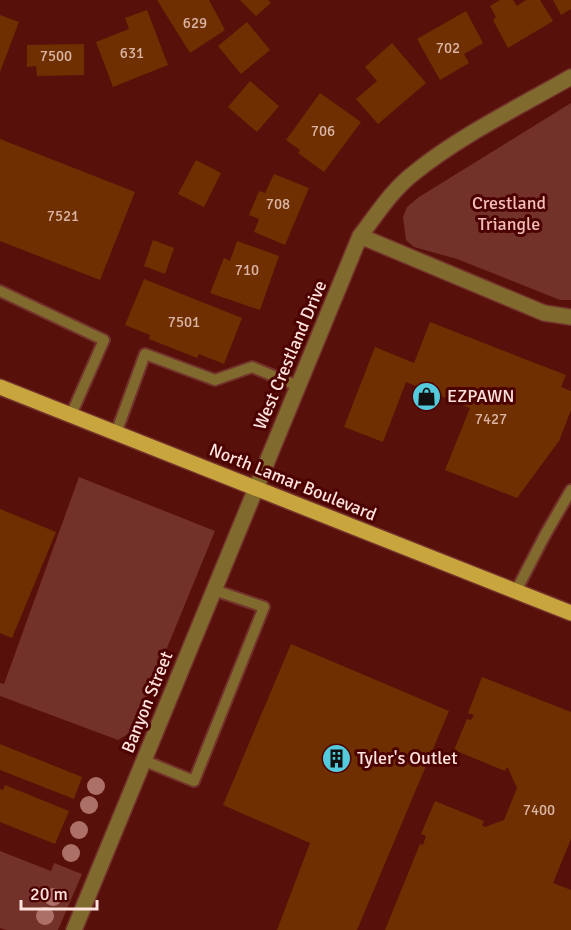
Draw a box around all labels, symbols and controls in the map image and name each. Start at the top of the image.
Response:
house number: 629 [183,14,207,32]
house number: 702 [436,39,460,57]
house number: 631 [120,44,144,62]
house number: 7500 [40,47,72,65]
house number: 706 [311,122,335,140]
park label: Crestland Triangle [472,192,546,235]
house number: 708 [266,195,290,213]
house number: 7521 [47,207,79,225]
house number: 710 [235,261,259,279]
street label: West Crestland Drive [249,277,331,433]
house number: 7501 [168,313,200,331]
shop icon: EZPAWN [410,380,442,412]
place label: EZPAWN [447,385,515,407]
house number: 7427 [475,410,507,428]
street label: North Lamar Boulevard [206,438,380,526]
street label: Banyon Street [117,648,177,756]
building icon: Tyler's Outlet [320,742,352,774]
place label: Tyler's Outlet [357,747,458,769]
house number: 7400 [523,801,555,819]
scale bar [21,873,98,911]
text: 20 m [30,883,68,905]

